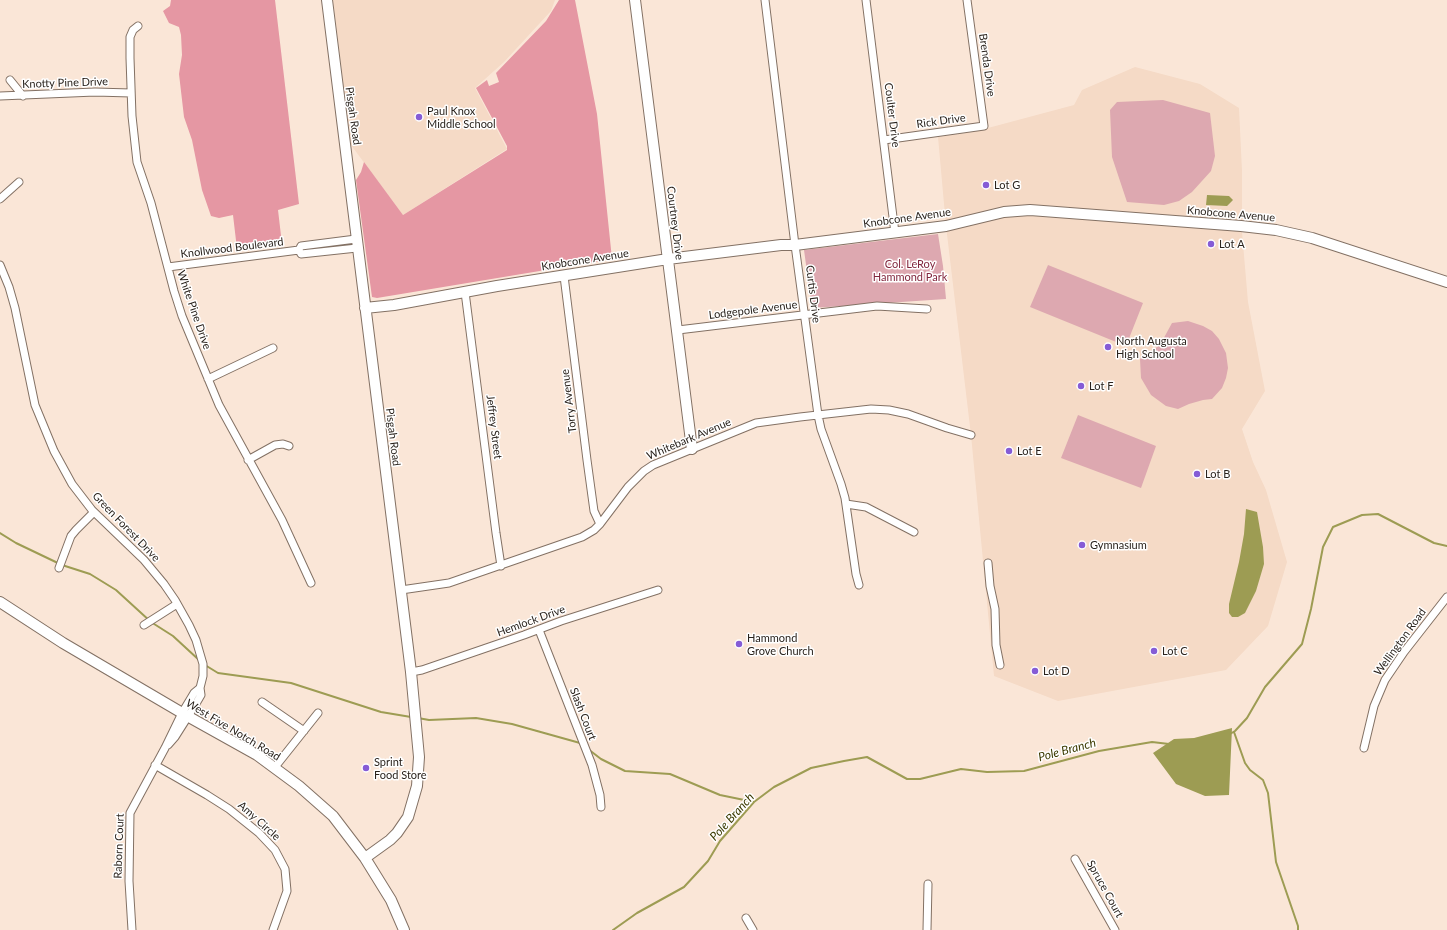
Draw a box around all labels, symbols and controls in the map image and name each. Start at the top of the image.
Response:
street label: Brenda Drive [976,33,998,97]
street label: Knotty Pine Drive [22,75,108,91]
street label: Coulter Drive [881,82,903,148]
street label: Pisgah Road [342,86,364,146]
place label: Paul Knox Middle School [427,104,496,130]
street label: Rick Drive [916,111,966,131]
marker: Paul Knox Middle School [414,112,424,122]
place label: Lot G [994,178,1020,192]
marker: Lot G [981,180,991,190]
street label: Courtney Drive [664,185,686,261]
street label: Knobcone Avenue [1186,204,1276,224]
street label: Knobcone Avenue [862,205,952,231]
street label: Knollwood Boulevard [180,235,284,261]
place label: Lot A [1219,237,1245,251]
marker: Lot A [1206,239,1216,249]
street label: Knobcone Avenue [540,247,630,273]
park label: Col. LeRoy Hammond Park [873,257,947,283]
street label: Curtis Drive [803,264,823,324]
street label: White Pine Drive [174,269,214,351]
street label: Lodgepole Avenue [708,298,798,322]
place label: North Augusta High School [1116,334,1187,360]
marker: North Augusta High School [1103,342,1113,352]
street label: Torry Avenue [559,368,579,434]
place label: Lot F [1089,379,1113,393]
marker: Lot F [1076,381,1086,391]
street label: Jeffrey Street [484,394,504,460]
street label: Pisgah Road [383,407,403,467]
street label: Whitebark Avenue [645,415,733,463]
place label: Lot E [1017,444,1041,458]
marker: Lot E [1004,446,1014,456]
place label: Lot B [1205,467,1230,481]
marker: Lot B [1192,469,1202,479]
street label: Green Forest Drive [89,489,163,565]
place label: Gymnasium [1090,538,1147,552]
marker: Gymnasium [1077,540,1087,550]
street label: Hemlock Drive [495,603,567,639]
street label: Wellington Road [1371,606,1429,678]
place label: Hammond Grove Church [747,631,814,657]
marker: Hammond Grove Church [734,639,744,649]
place label: Lot C [1162,644,1187,658]
marker: Lot C [1149,646,1159,656]
place label: Lot D [1043,664,1070,678]
marker: Lot D [1030,666,1040,676]
street label: Slash Court [567,686,599,742]
street label: West Five Notch Road [183,697,283,763]
water label: Pole Branch [1037,735,1097,765]
place label: Sprint Food Store [374,755,427,781]
marker: Sprint Food Store [361,763,371,773]
water label: Pole Branch [707,790,757,844]
street label: Amy Circle [235,799,283,843]
street label: Raborn Court [111,813,127,879]
street label: Spruce Court [1084,858,1126,920]

